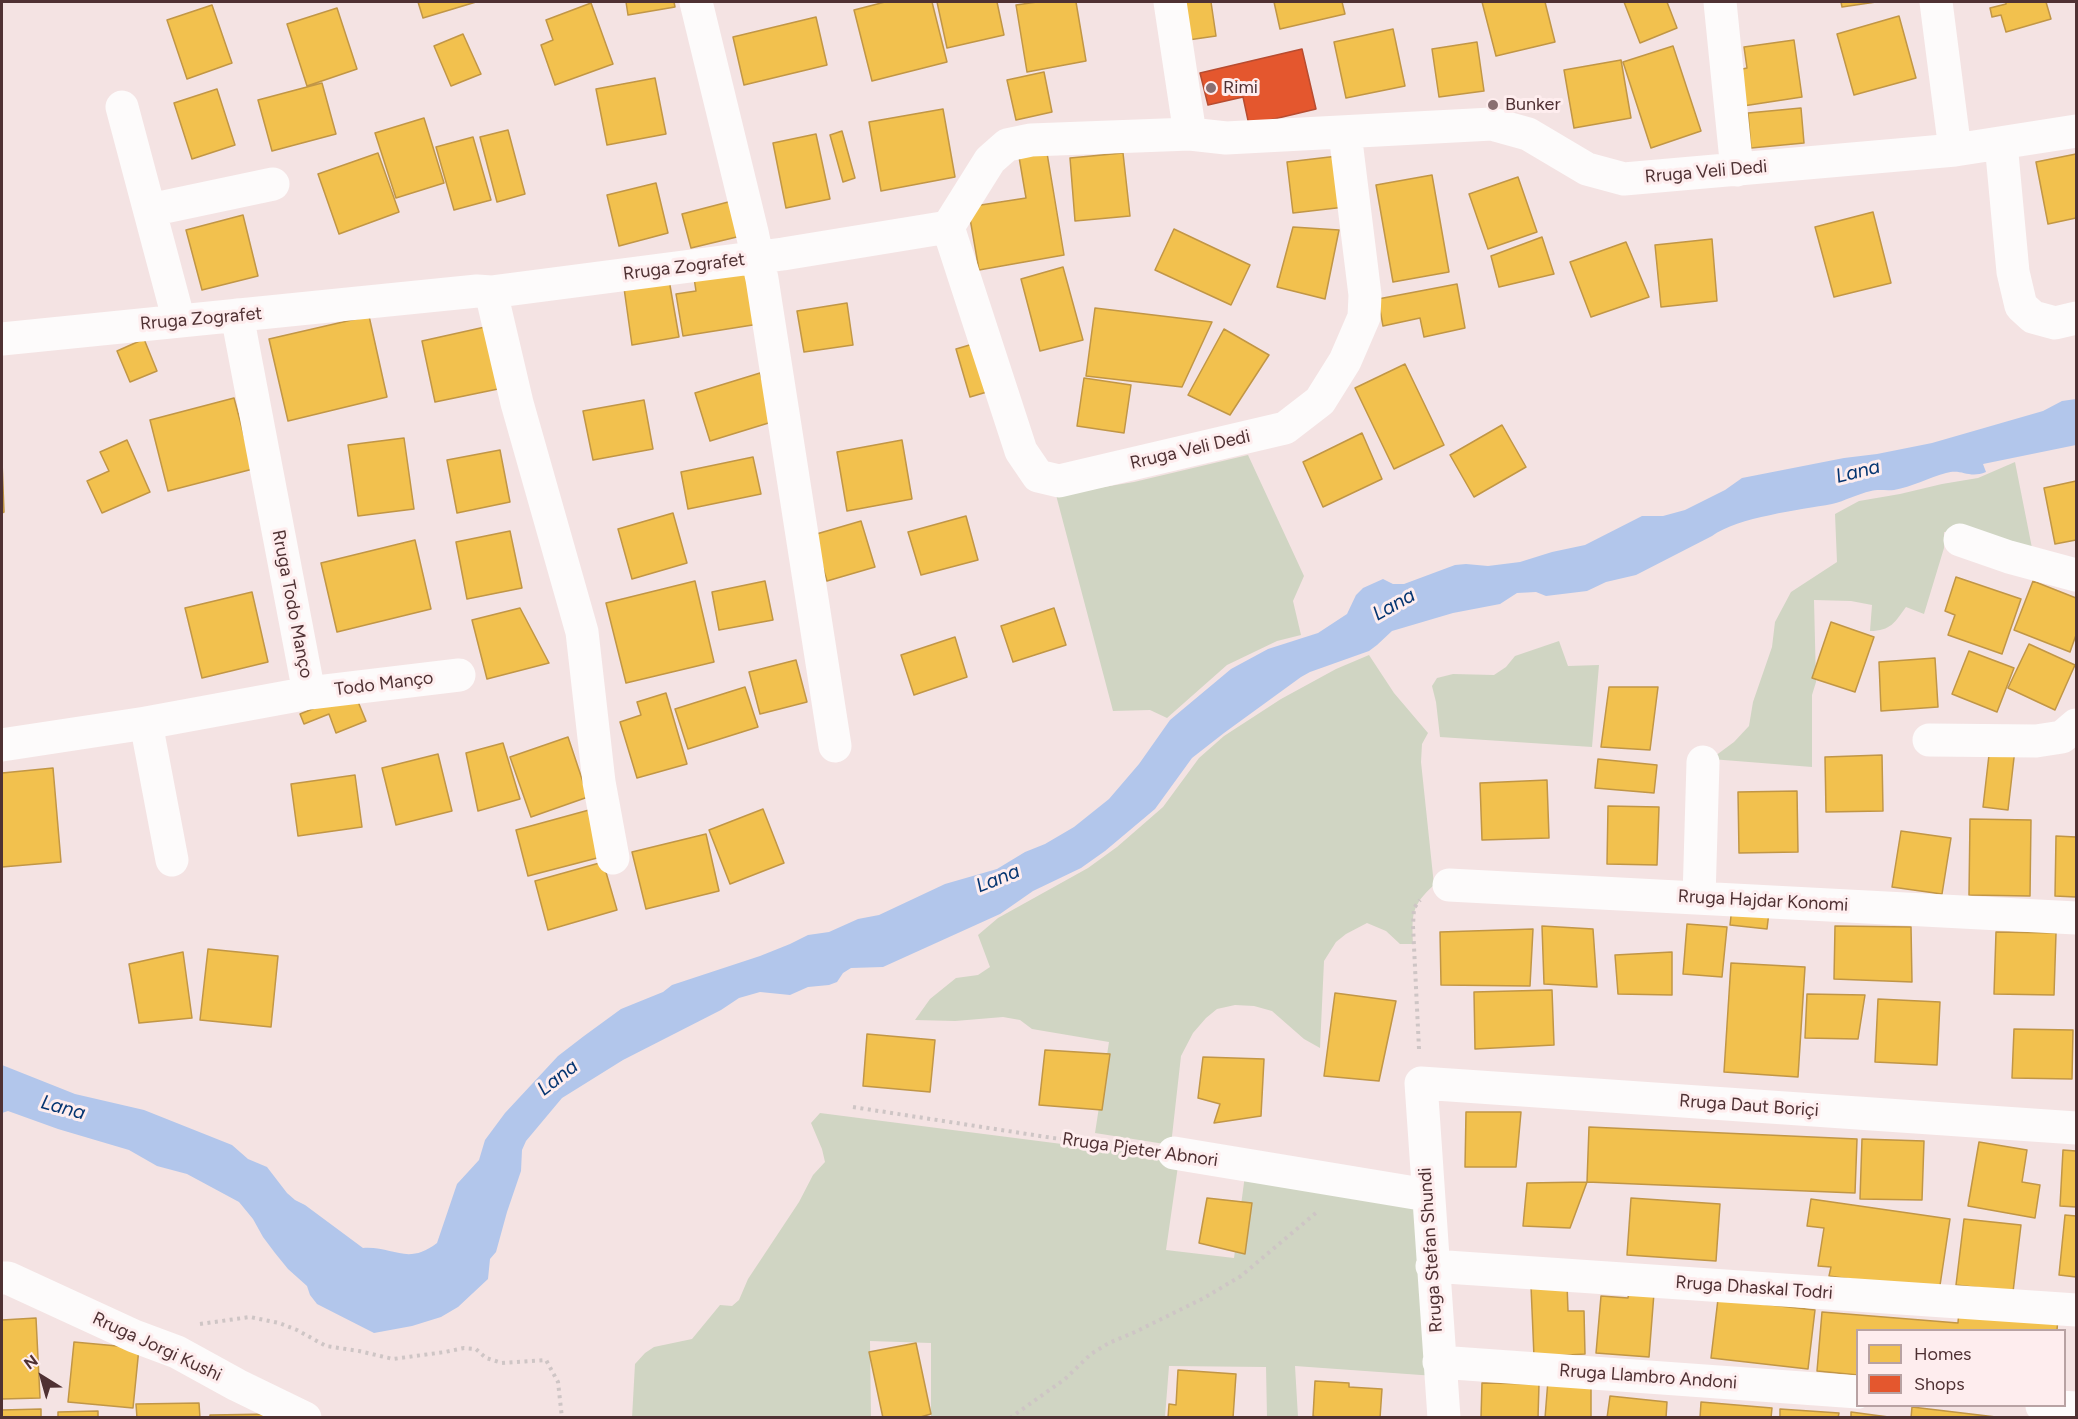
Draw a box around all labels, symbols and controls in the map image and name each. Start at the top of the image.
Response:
place label: Rimi [1223,77,1258,99]
marker: Rimi [1204,81,1218,95]
place label: Bunker [1505,94,1561,116]
marker: Bunker [1486,98,1500,112]
street label: Rruga Veli Dedi [1644,156,1768,188]
street label: Rruga Zografet [622,249,746,285]
street label: Rruga Zografet [139,303,263,335]
street label: Rruga Veli Dedi [1128,426,1252,474]
water label: Lana [1833,455,1883,489]
street label: Rruga Todo Manço [267,528,317,680]
water label: Lana [1368,584,1420,626]
street label: Todo Manço [333,667,435,701]
water label: Lana [973,859,1023,899]
street label: Rruga Hajdar Konomi [1677,886,1849,916]
water label: Lana [533,1055,583,1101]
street label: Rruga Daut Boriçi [1678,1090,1820,1122]
water label: Lana [38,1091,88,1125]
street label: Rruga Pjeter Abnori [1061,1128,1219,1172]
street label: Rruga Stefan Shundi [1414,1167,1448,1333]
street label: Rruga Dhaskal Todri [1675,1272,1833,1304]
street label: Rruga Jorgi Kushi [89,1308,225,1386]
legend [1856,1329,2066,1407]
text: Homes [1914,1343,1972,1365]
north arrow [12,1347,72,1407]
text: N [20,1351,42,1374]
street label: Rruga Llambro Andoni [1558,1360,1738,1394]
text: Shops [1914,1373,1965,1395]

